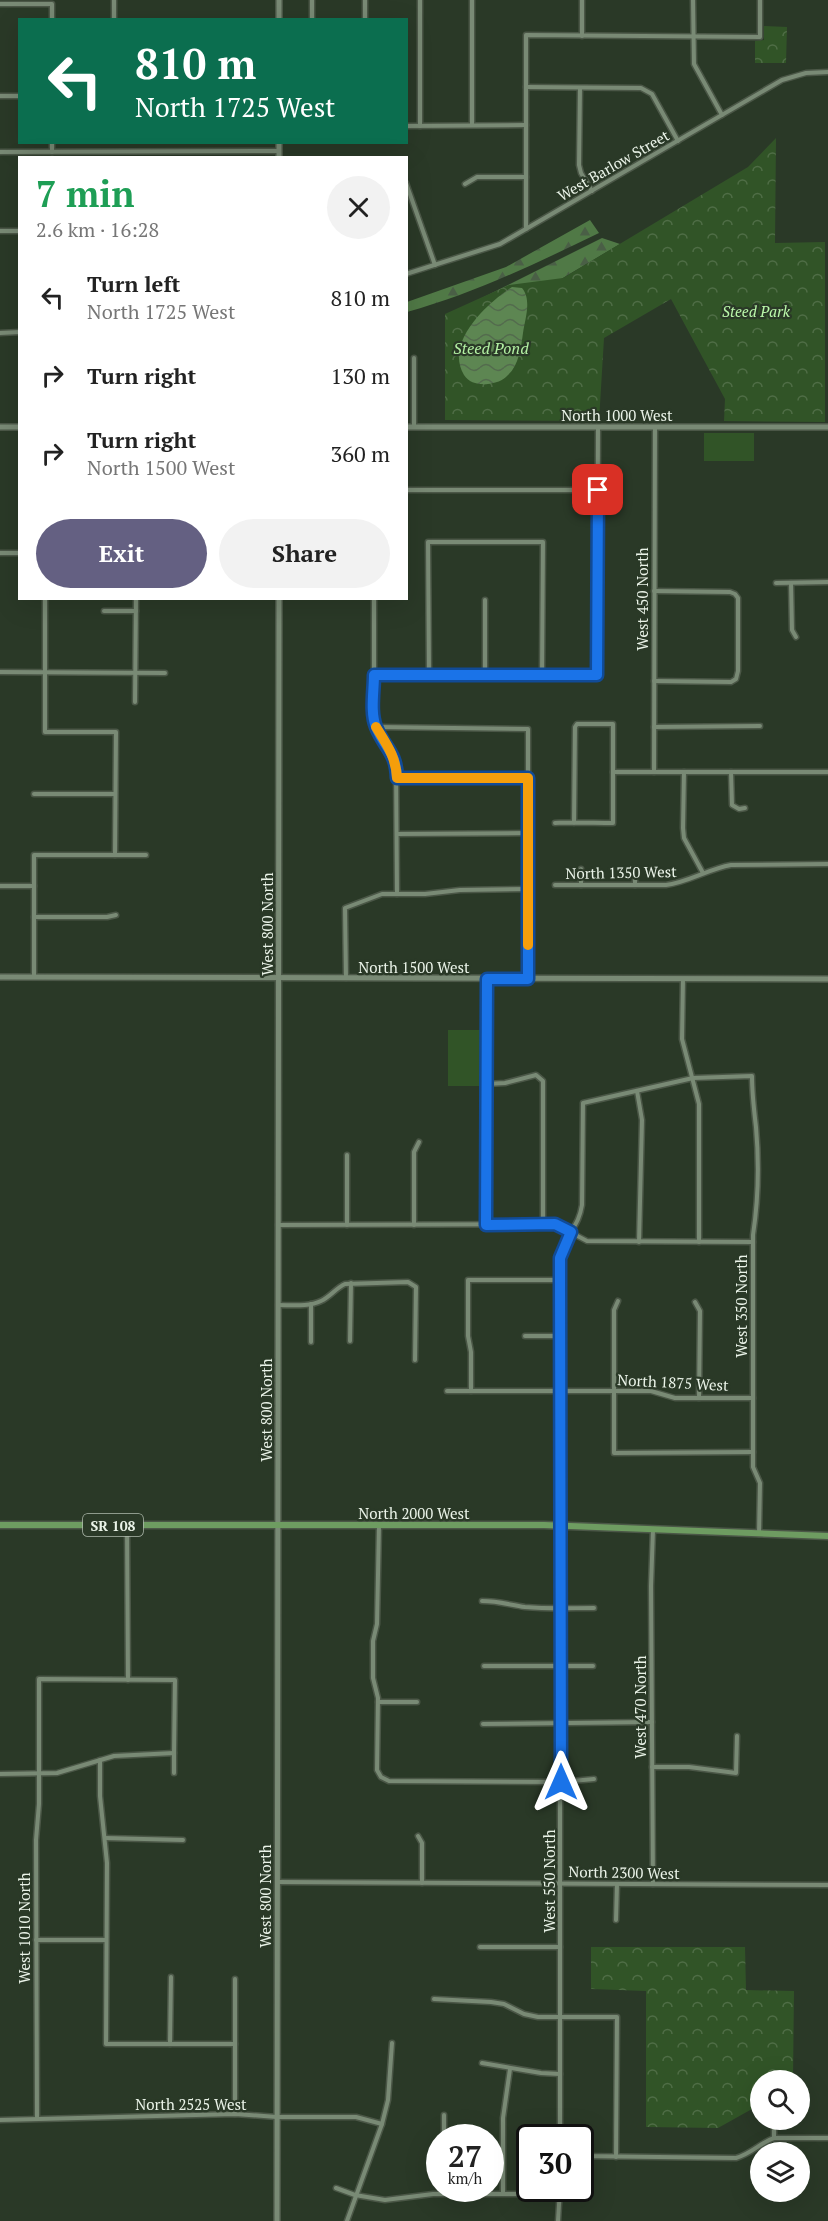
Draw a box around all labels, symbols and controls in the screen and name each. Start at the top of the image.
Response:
text: 810 m [135,35,256,91]
icon: left [36,42,114,120]
text: North 1725 West [135,89,335,125]
street label: West Barlow Street [553,125,673,205]
text: 7 min [36,170,134,217]
button: close [327,176,390,239]
text: 2.6 km · 16:28 [36,216,159,243]
text: Turn left [87,269,180,298]
icon: left [36,281,69,314]
text: 810 m [330,283,390,312]
text: North 1725 West [87,298,235,325]
park label: Steed Park [722,301,791,321]
water label: Steed Pond [453,337,529,359]
icon: right [36,359,69,392]
text: Turn right [87,361,196,390]
text: 130 m [330,361,390,390]
street label: North 1000 West [561,405,673,425]
text: Turn right [87,425,196,454]
icon: right [36,437,69,470]
text: 360 m [330,439,390,468]
text: North 1500 West [87,454,235,481]
pin [572,464,623,515]
icon: arrive [581,473,614,506]
button: Exit [36,519,207,588]
button: Share [219,519,390,588]
street label: West 450 North [632,547,652,651]
street label: North 1350 West [565,861,677,883]
street label: West 800 North [257,872,277,976]
street label: North 1500 West [358,957,470,977]
street label: West 350 North [731,1254,751,1358]
street label: West 800 North [256,1358,276,1462]
street label: North 1875 West [617,1369,730,1395]
street label: North 2000 West [358,1503,470,1523]
road number: SR 108 [83,1514,143,1536]
street label: West 470 North [630,1655,650,1759]
position arrow [529,1750,593,1814]
street label: West 550 North [539,1829,559,1933]
street label: West 800 North [255,1844,275,1948]
street label: North 2300 West [568,1861,680,1883]
street label: West 1010 North [14,1872,34,1984]
map controls [750,2070,810,2202]
button: search [750,2070,810,2130]
street label: North 2525 West [135,2094,247,2114]
speed limit sign: 30 [516,2124,594,2202]
text: 27 [448,2136,482,2176]
button: layers [750,2142,810,2202]
text: km/h [448,2168,482,2188]

